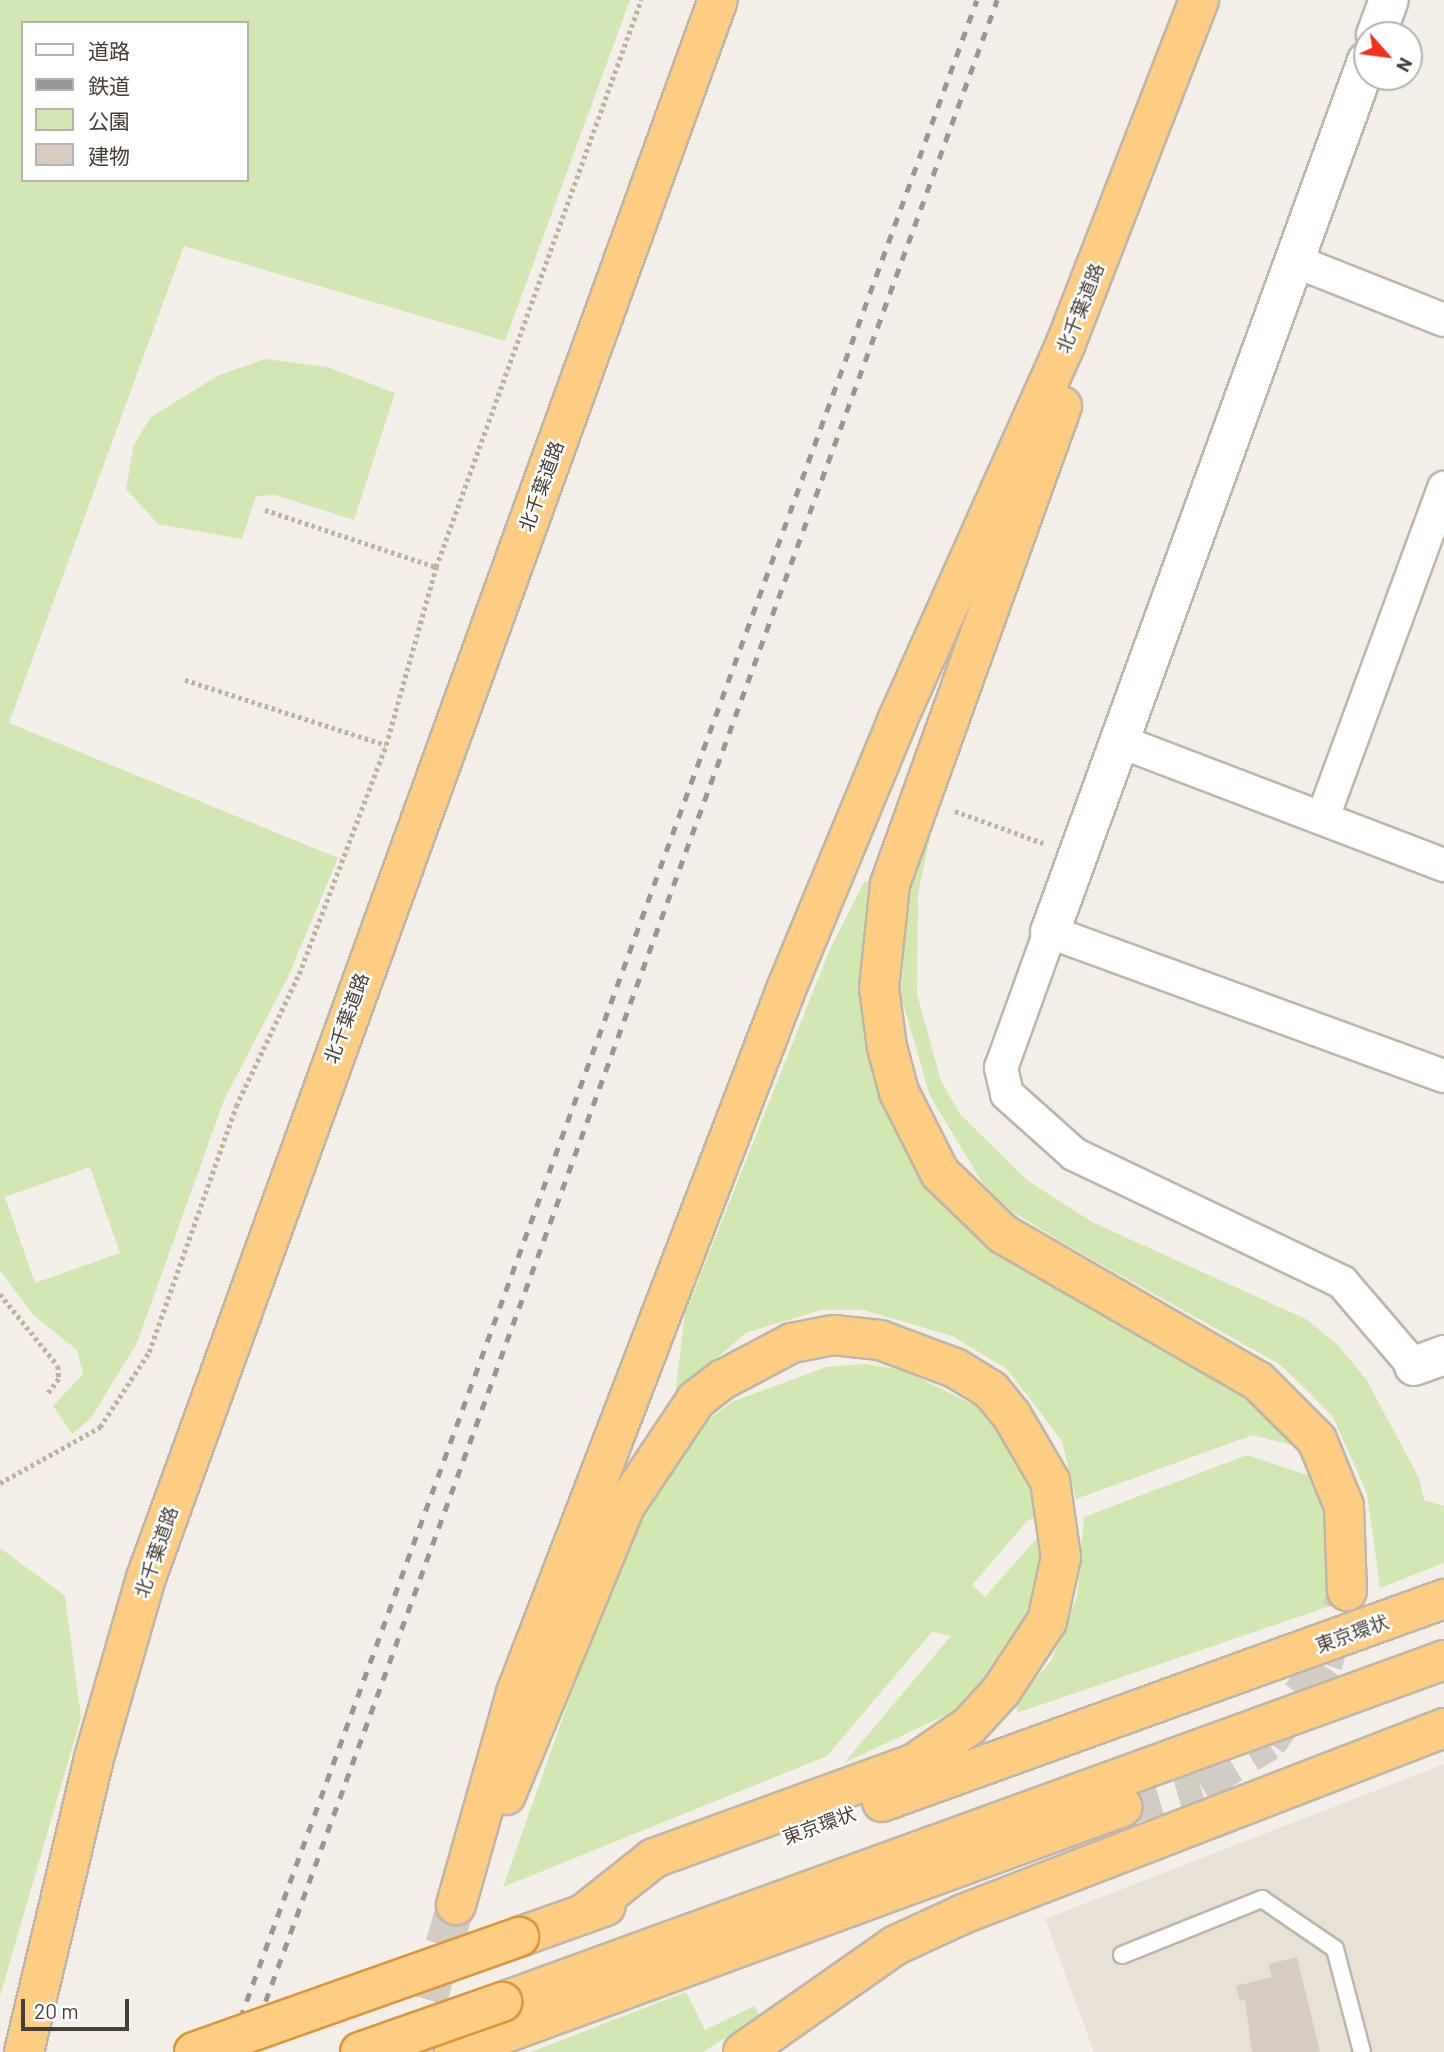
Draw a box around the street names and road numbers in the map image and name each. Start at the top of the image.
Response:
street label: 北千葉道路 [1052,260,1108,356]
street label: 北千葉道路 [514,437,568,535]
street label: 北千葉道路 [319,969,373,1067]
street label: 北千葉道路 [130,1503,182,1601]
street label: 東京環状 [1312,1609,1392,1657]
street label: 東京環状 [779,1801,859,1849]

